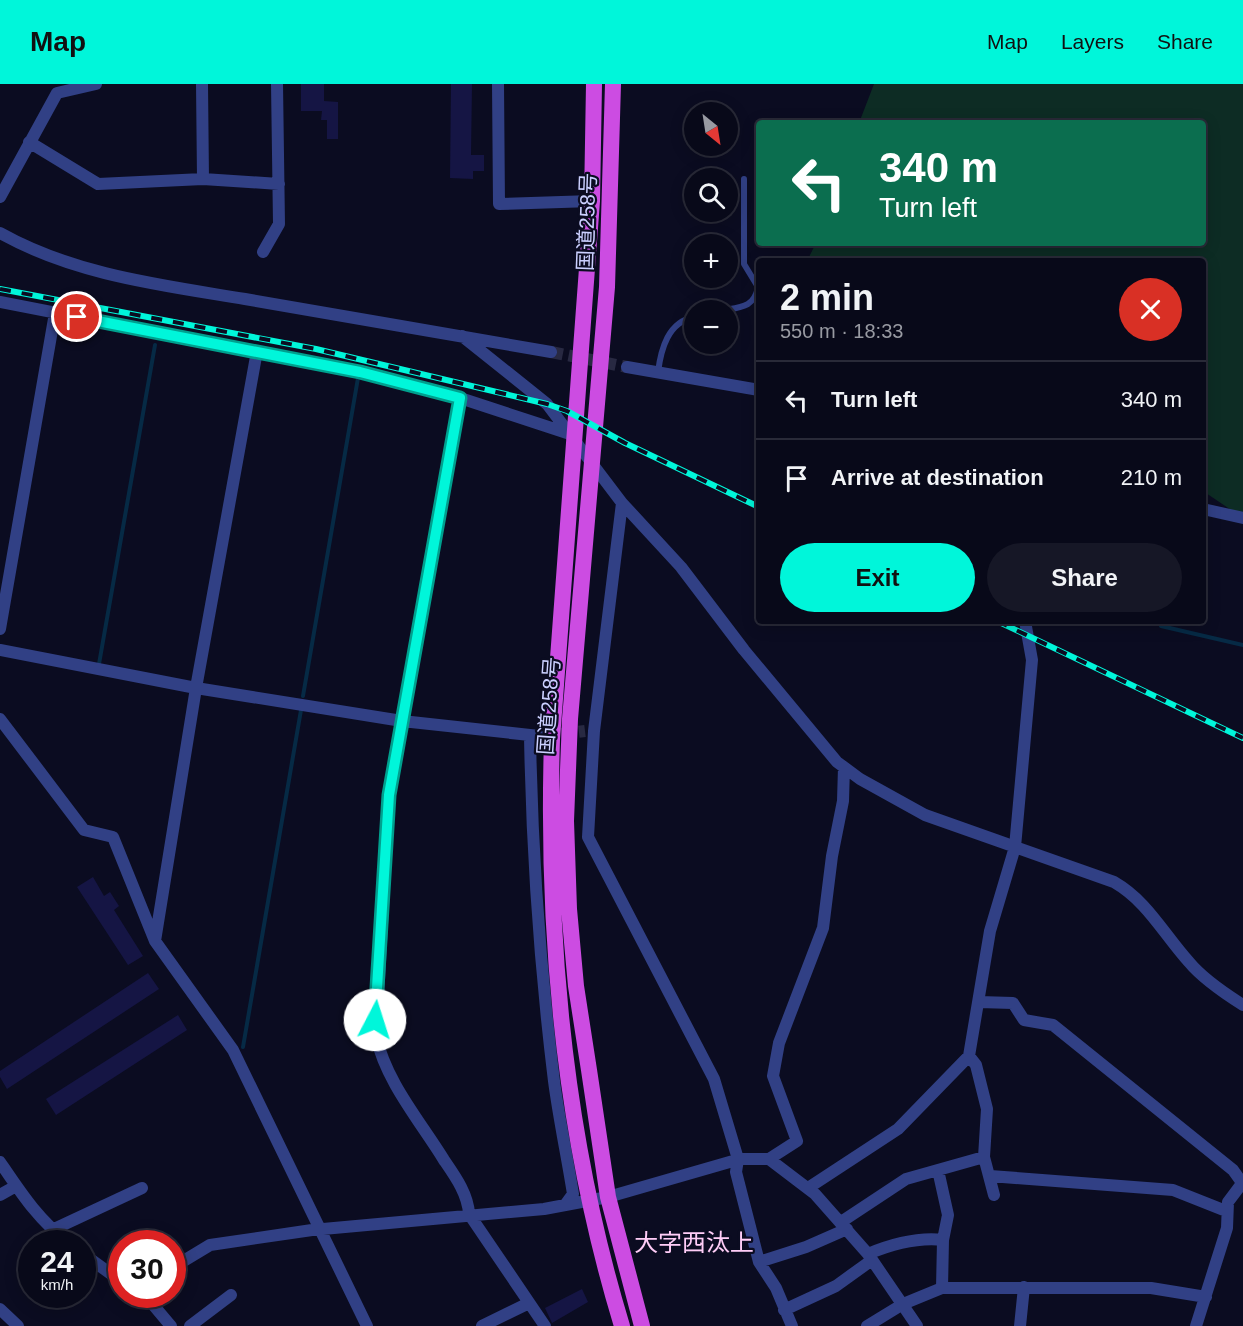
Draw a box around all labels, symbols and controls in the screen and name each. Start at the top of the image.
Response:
text: Map [30,26,86,57]
text: Map [987,30,1028,53]
text: Layers [1061,30,1124,53]
text: Share [1157,30,1213,53]
north arrow [684,102,738,156]
map controls [684,102,738,354]
icon: left [780,144,858,222]
text: 340 m [879,144,998,191]
button: search [684,168,738,222]
street label: 国道258号 [573,173,600,271]
text: Turn left [879,193,977,223]
button: + [684,234,738,288]
text: 2 min [780,277,874,318]
button: close [1119,278,1182,341]
pin [51,291,102,342]
icon: arrive [60,300,93,333]
button: − [684,300,738,354]
text: 550 m · 18:33 [780,320,903,342]
icon: left [780,384,813,417]
text: Turn left [831,387,917,412]
text: 340 m [1121,387,1182,412]
icon: arrive [780,462,813,495]
text: Arrive at destination [831,465,1044,490]
text: 210 m [1121,465,1182,490]
button: Exit [780,543,975,612]
button: Share [987,543,1182,612]
street label: 国道258号 [534,656,563,756]
position arrow [343,988,407,1052]
district label: 大字西汰上 [634,1229,754,1256]
speed limit sign: 30 [108,1230,186,1308]
text: 24 [40,1245,74,1278]
text: km/h [41,1276,73,1293]

